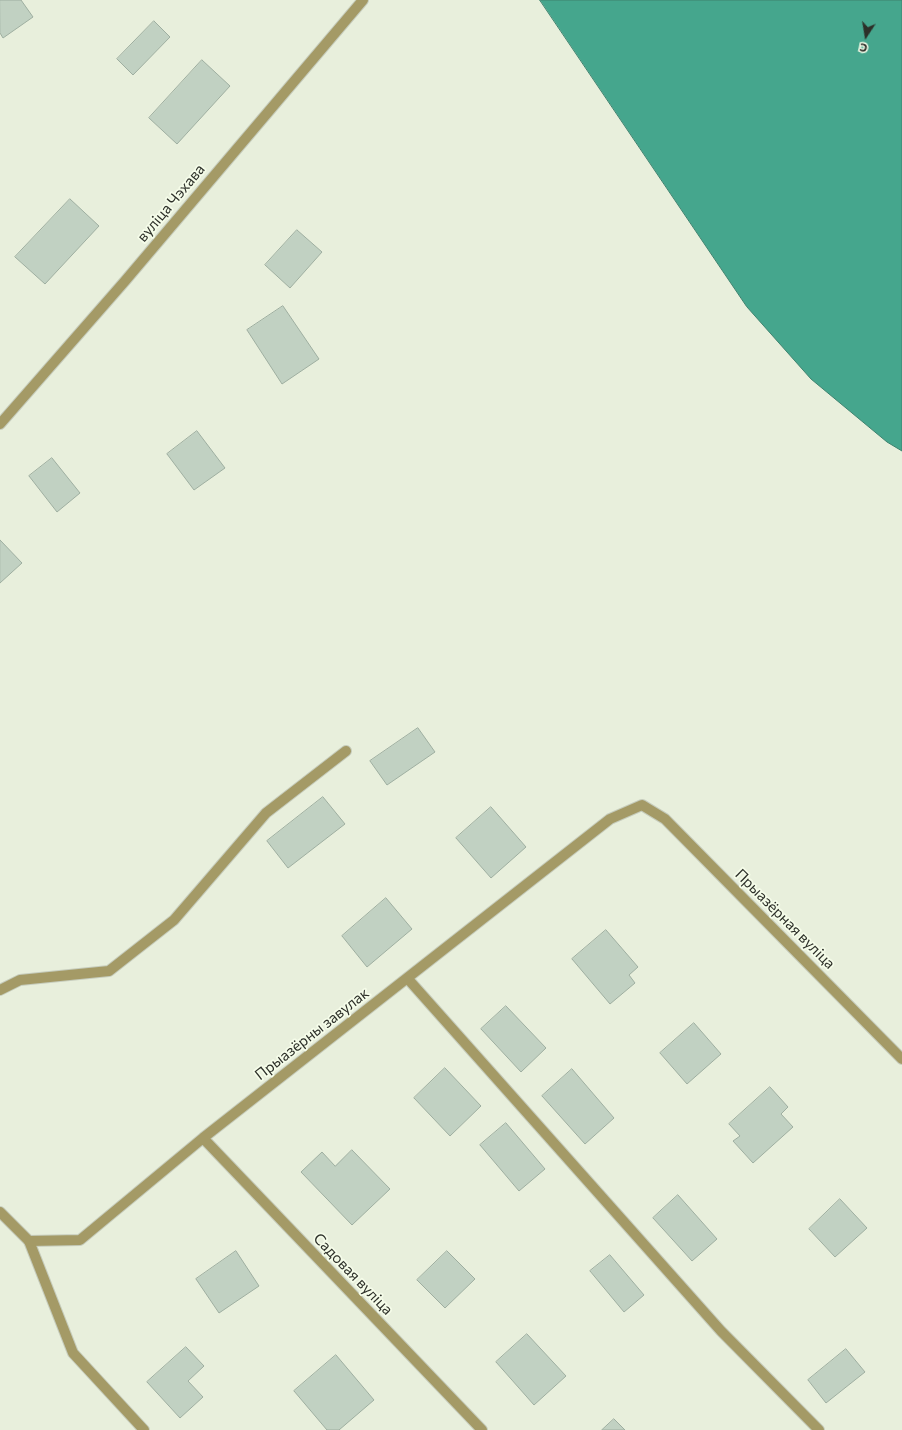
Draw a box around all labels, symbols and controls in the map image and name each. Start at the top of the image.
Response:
north arrow [846,16,886,56]
text: С [858,41,868,55]
street label: вуліца Чэхава [133,160,209,246]
street label: Прыазёрная вуліца [731,865,839,973]
street label: Прыазёрны завулак [251,984,373,1084]
street label: Садовая вуліца [310,1229,396,1319]

